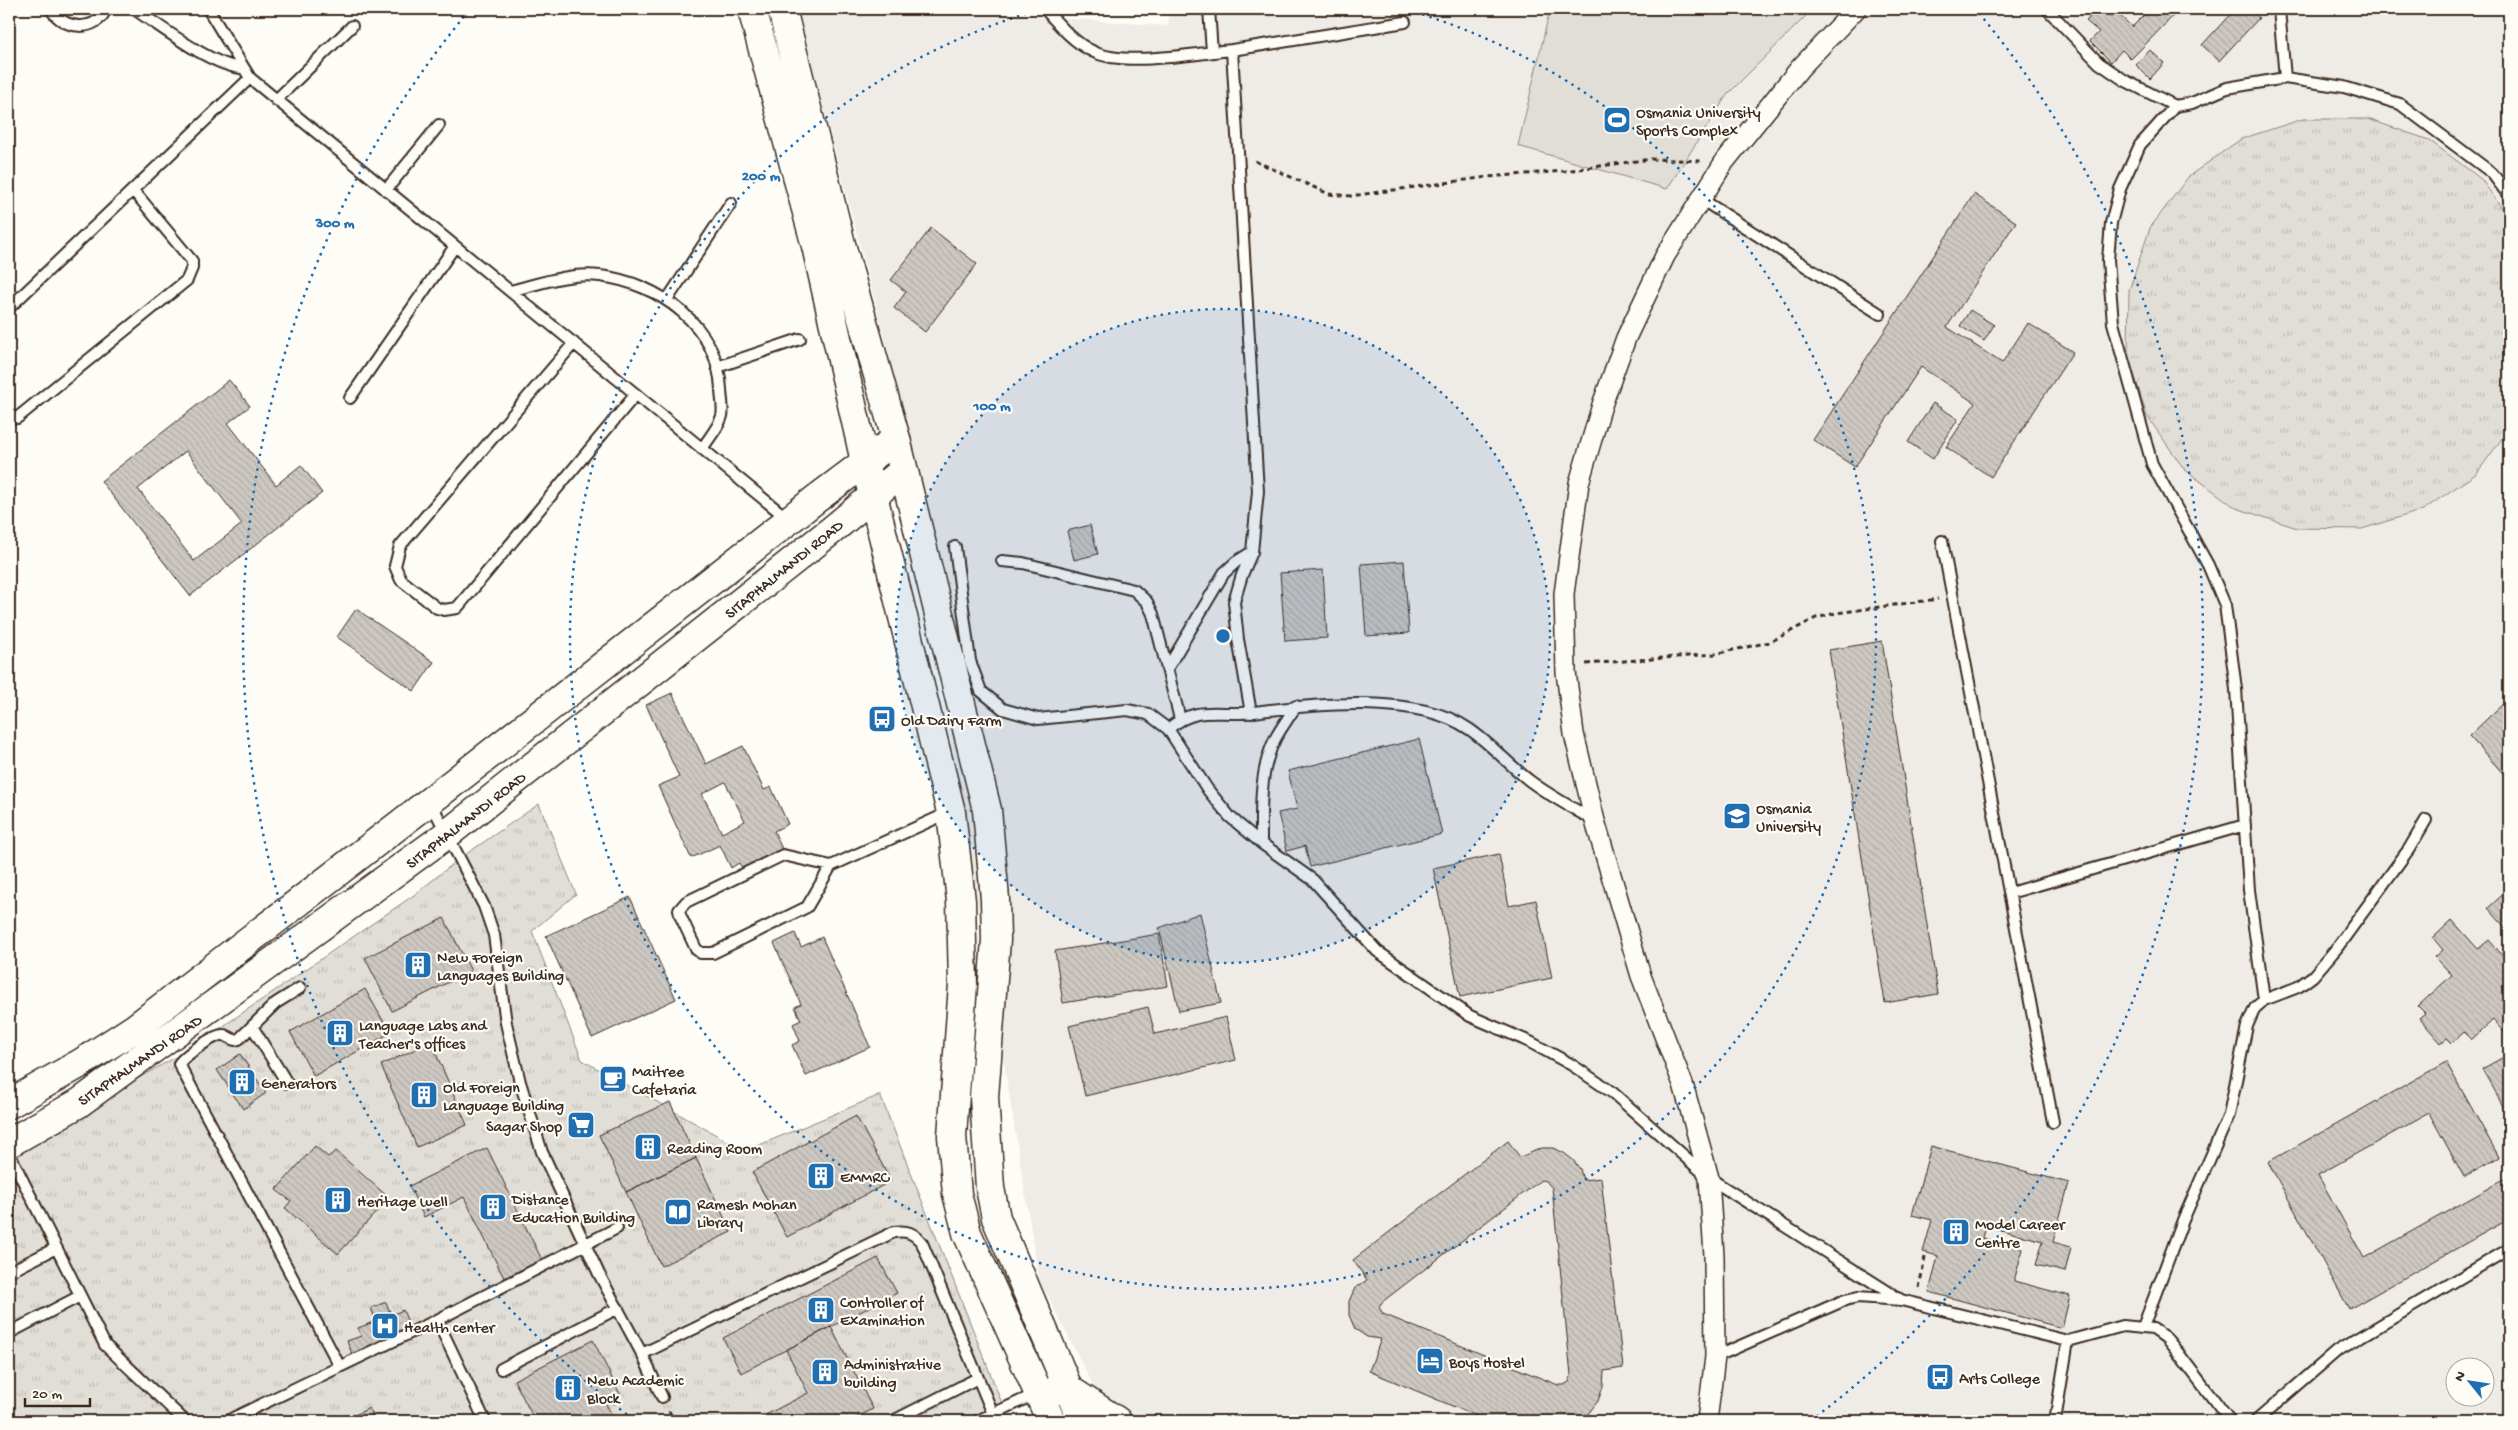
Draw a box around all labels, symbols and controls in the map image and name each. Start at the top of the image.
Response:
sports icon: Osmania University Sports Complex [1602,105,1632,135]
place label: Osmania University Sports Complex [1636,105,1761,142]
text: 200 m [742,168,781,186]
text: 300 m [314,215,355,233]
text: 100 m [972,398,1011,416]
street label: SITAPHALMANDI ROAD [722,517,849,624]
centre of rings [1214,627,1232,645]
bus stop icon: Old Dairy Farm [867,704,897,734]
place label: Old Dairy Farm [901,713,1002,732]
street label: SITAPHALMANDI ROAD [403,769,531,875]
school or university icon: Osmania University [1722,801,1752,831]
place label: Osmania University [1756,801,1821,838]
building icon: New Foreign Languages Building [403,950,433,980]
place label: New Foreign Languages Building [437,950,564,987]
street label: SITAPHALMANDI ROAD [75,1012,207,1112]
building icon: Language Labs and Teacher's offices [325,1018,355,1048]
place label: Language Labs and Teacher's offices [358,1018,488,1055]
cafe icon: Maitree Cafetaria [598,1064,628,1094]
place label: Maitree Cafetaria [632,1064,697,1101]
building icon: Generators [227,1067,257,1097]
place label: Generators [261,1076,337,1095]
building icon: Old Foreign Language Building [409,1080,439,1110]
place label: Old Foreign Language Building [443,1080,564,1117]
supermarket icon: Sagar Shop [566,1110,596,1140]
place label: Sagar Shop [486,1119,562,1138]
building icon: Reading Room [633,1132,663,1162]
place label: Reading Room [667,1141,763,1160]
building icon: EMMRC [806,1161,836,1191]
place label: EMMRC [840,1170,891,1189]
building icon: Heritage well [323,1185,353,1215]
building icon: Distance Education Building [478,1192,508,1222]
place label: Distance Education Building [511,1192,635,1229]
place label: Heritage well [357,1194,448,1213]
library icon: Ramesh Mohan Library [663,1197,693,1227]
place label: Ramesh Mohan Library [697,1197,797,1234]
building icon: Model Career Centre [1941,1217,1971,1247]
place label: Model Career Centre [1975,1217,2066,1254]
building icon: Controller of Examination [806,1295,836,1325]
place label: Controller of Examination [840,1295,925,1332]
hospital icon: Health center [370,1311,400,1341]
place label: Health center [404,1320,496,1339]
hotel icon: Boys Hostel [1415,1346,1445,1376]
place label: Boys Hostel [1448,1355,1525,1374]
building icon: Administrative building [810,1357,840,1387]
place label: Administrative building [844,1357,942,1394]
north arrow [2446,1358,2496,1408]
bus stop icon: Arts College [1925,1362,1955,1392]
text: N [2451,1369,2471,1385]
place label: Arts College [1959,1371,2041,1390]
building icon: New Academic Block [553,1373,583,1403]
place label: New Academic Block [586,1373,684,1410]
scale bar [25,1375,90,1407]
text: 20 m [32,1386,62,1404]

